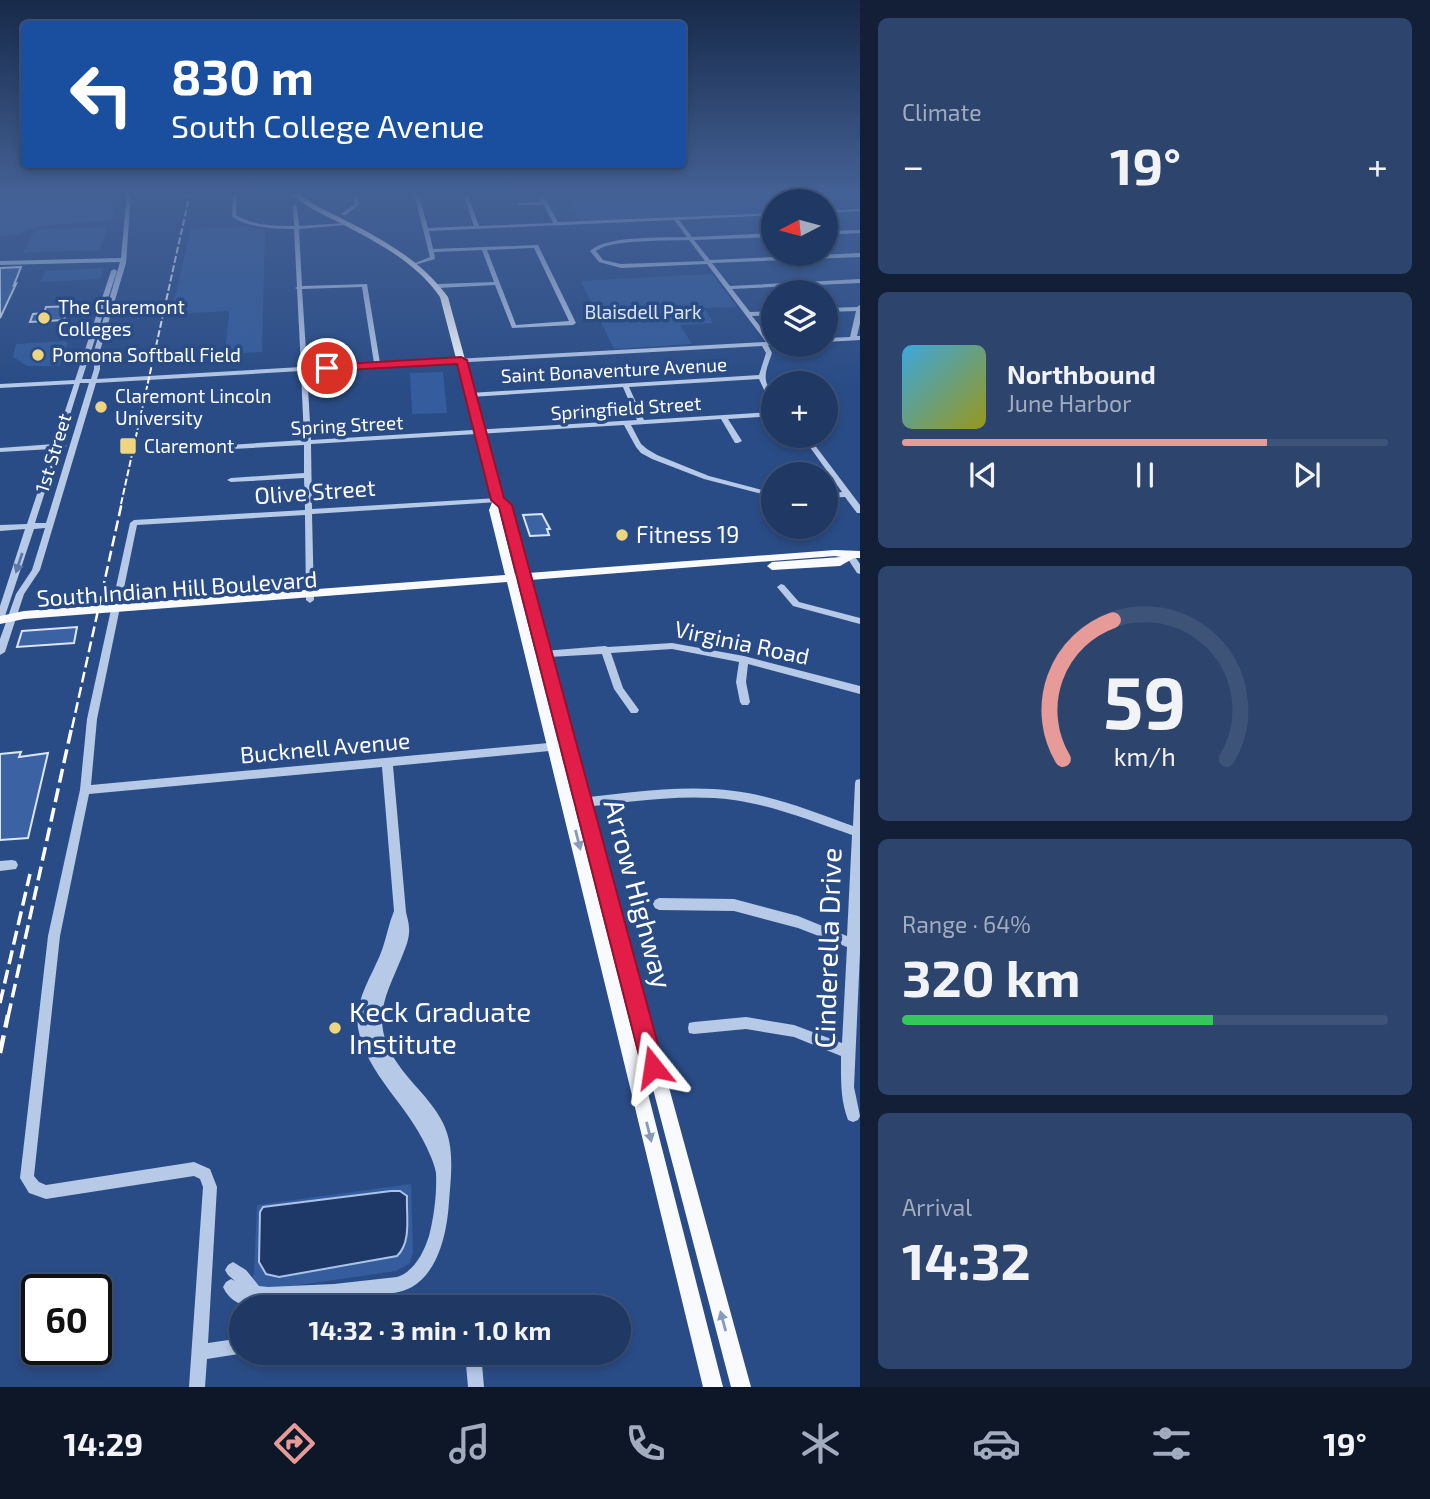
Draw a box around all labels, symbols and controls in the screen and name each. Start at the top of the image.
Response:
text: 830 m [171,46,314,105]
icon: left [56,49,147,140]
text: Climate [902,98,982,126]
text: South College Avenue [171,106,484,144]
text: 19° [1110,133,1181,195]
text: − [902,142,924,188]
text: + [1367,142,1388,188]
north arrow [761,189,838,266]
map controls [761,189,838,539]
button: layers [761,280,838,357]
place label: The Claremont Colleges [58,295,185,340]
park label: Blaisdell Park [584,300,702,323]
marker: The Claremont Colleges [36,310,52,326]
pin [297,338,357,398]
place label: Pomona Softball Field [52,343,241,366]
marker: Pomona Softball Field [30,347,46,363]
icon: arrive [308,349,346,387]
street label: Saint Bonaventure Avenue [500,352,728,387]
text: Northbound [1007,358,1156,389]
button: + [761,371,838,448]
place label: Claremont Lincoln University [115,384,272,429]
text: June Harbor [1007,389,1131,417]
street label: Springfield Street [550,391,702,424]
marker: Claremont Lincoln University [93,399,109,415]
street label: Spring Street [290,410,404,439]
street label: 1st Street [30,411,75,495]
place label: Claremont [144,434,234,457]
marker: Claremont [118,436,138,456]
icon: previous [964,456,1002,494]
icon: pause [1126,456,1164,494]
icon: next [1288,456,1326,494]
button: − [761,462,838,539]
street label: Olive Street [253,473,377,509]
place label: Fitness 19 [636,520,739,548]
marker: Fitness 19 [614,527,630,543]
one-way arrow [13,553,24,574]
street label: South Indian Hill Boulevard [36,564,318,612]
street label: Virginia Road [672,614,812,670]
text: 59 [1103,657,1187,745]
street label: Bucknell Avenue [239,726,411,768]
text: km/h [1114,741,1176,771]
street label: Arrow Highway [597,795,681,992]
one-way arrow [573,829,584,851]
street label: Cinderella Drive [807,847,847,1049]
text: Range · 64% [902,910,1031,938]
text: 320 km [902,945,1081,1007]
place label: Keck Graduate Institute [349,994,531,1060]
marker: Keck Graduate Institute [327,1020,343,1036]
position arrow [616,1030,690,1104]
one-way arrow [644,1121,655,1143]
text: Arrival [902,1193,972,1221]
text: 14:32 [902,1228,1031,1290]
speed limit sign: 60 [21,1274,112,1365]
one-way arrow [717,1310,727,1331]
text: 14:32 · 3 min · 1.0 km [309,1314,551,1345]
icon: directions [270,1419,319,1468]
icon: music [445,1419,494,1468]
icon: phone [621,1419,670,1468]
icon: climate [796,1419,845,1468]
icon: car [972,1419,1021,1468]
icon: filters [1147,1419,1196,1468]
text: 14:29 [63,1424,143,1462]
text: 19° [1323,1424,1367,1462]

